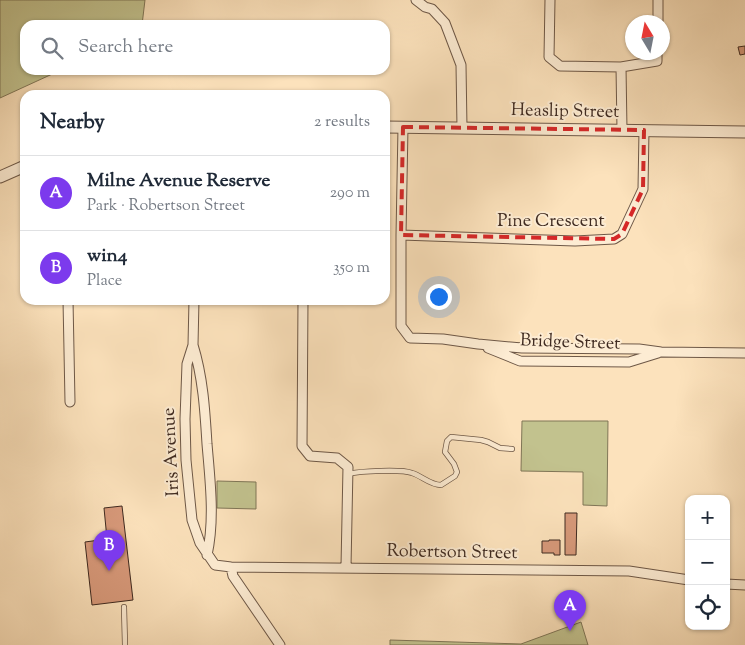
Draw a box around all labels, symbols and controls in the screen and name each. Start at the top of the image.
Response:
north arrow [625,15,670,60]
search box [20,20,390,75]
icon: search [38,34,66,62]
text: Search here [78,34,173,61]
street label: Heaslip Street [511,98,619,126]
text: Nearby [40,108,105,138]
text: 2 results [314,111,370,134]
text: Milne Avenue Reserve [87,168,270,195]
text: A [50,182,63,205]
text: 290 m [330,182,370,205]
text: Park · Robertson Street [87,195,245,218]
street label: Pine Crescent [497,209,605,235]
text: win4 [87,243,127,270]
text: B [51,257,61,280]
text: 350 m [333,257,370,280]
text: Place [87,270,122,293]
your location [426,284,452,310]
street label: Bridge Street [519,328,621,358]
street label: Iris Avenue [157,407,187,497]
map controls [685,495,730,630]
button: + [685,495,730,540]
pin: B [93,530,125,571]
street label: Robertson Street [386,539,518,567]
button: − [685,540,730,585]
button: locate [685,585,730,630]
pin: A [554,590,586,631]

